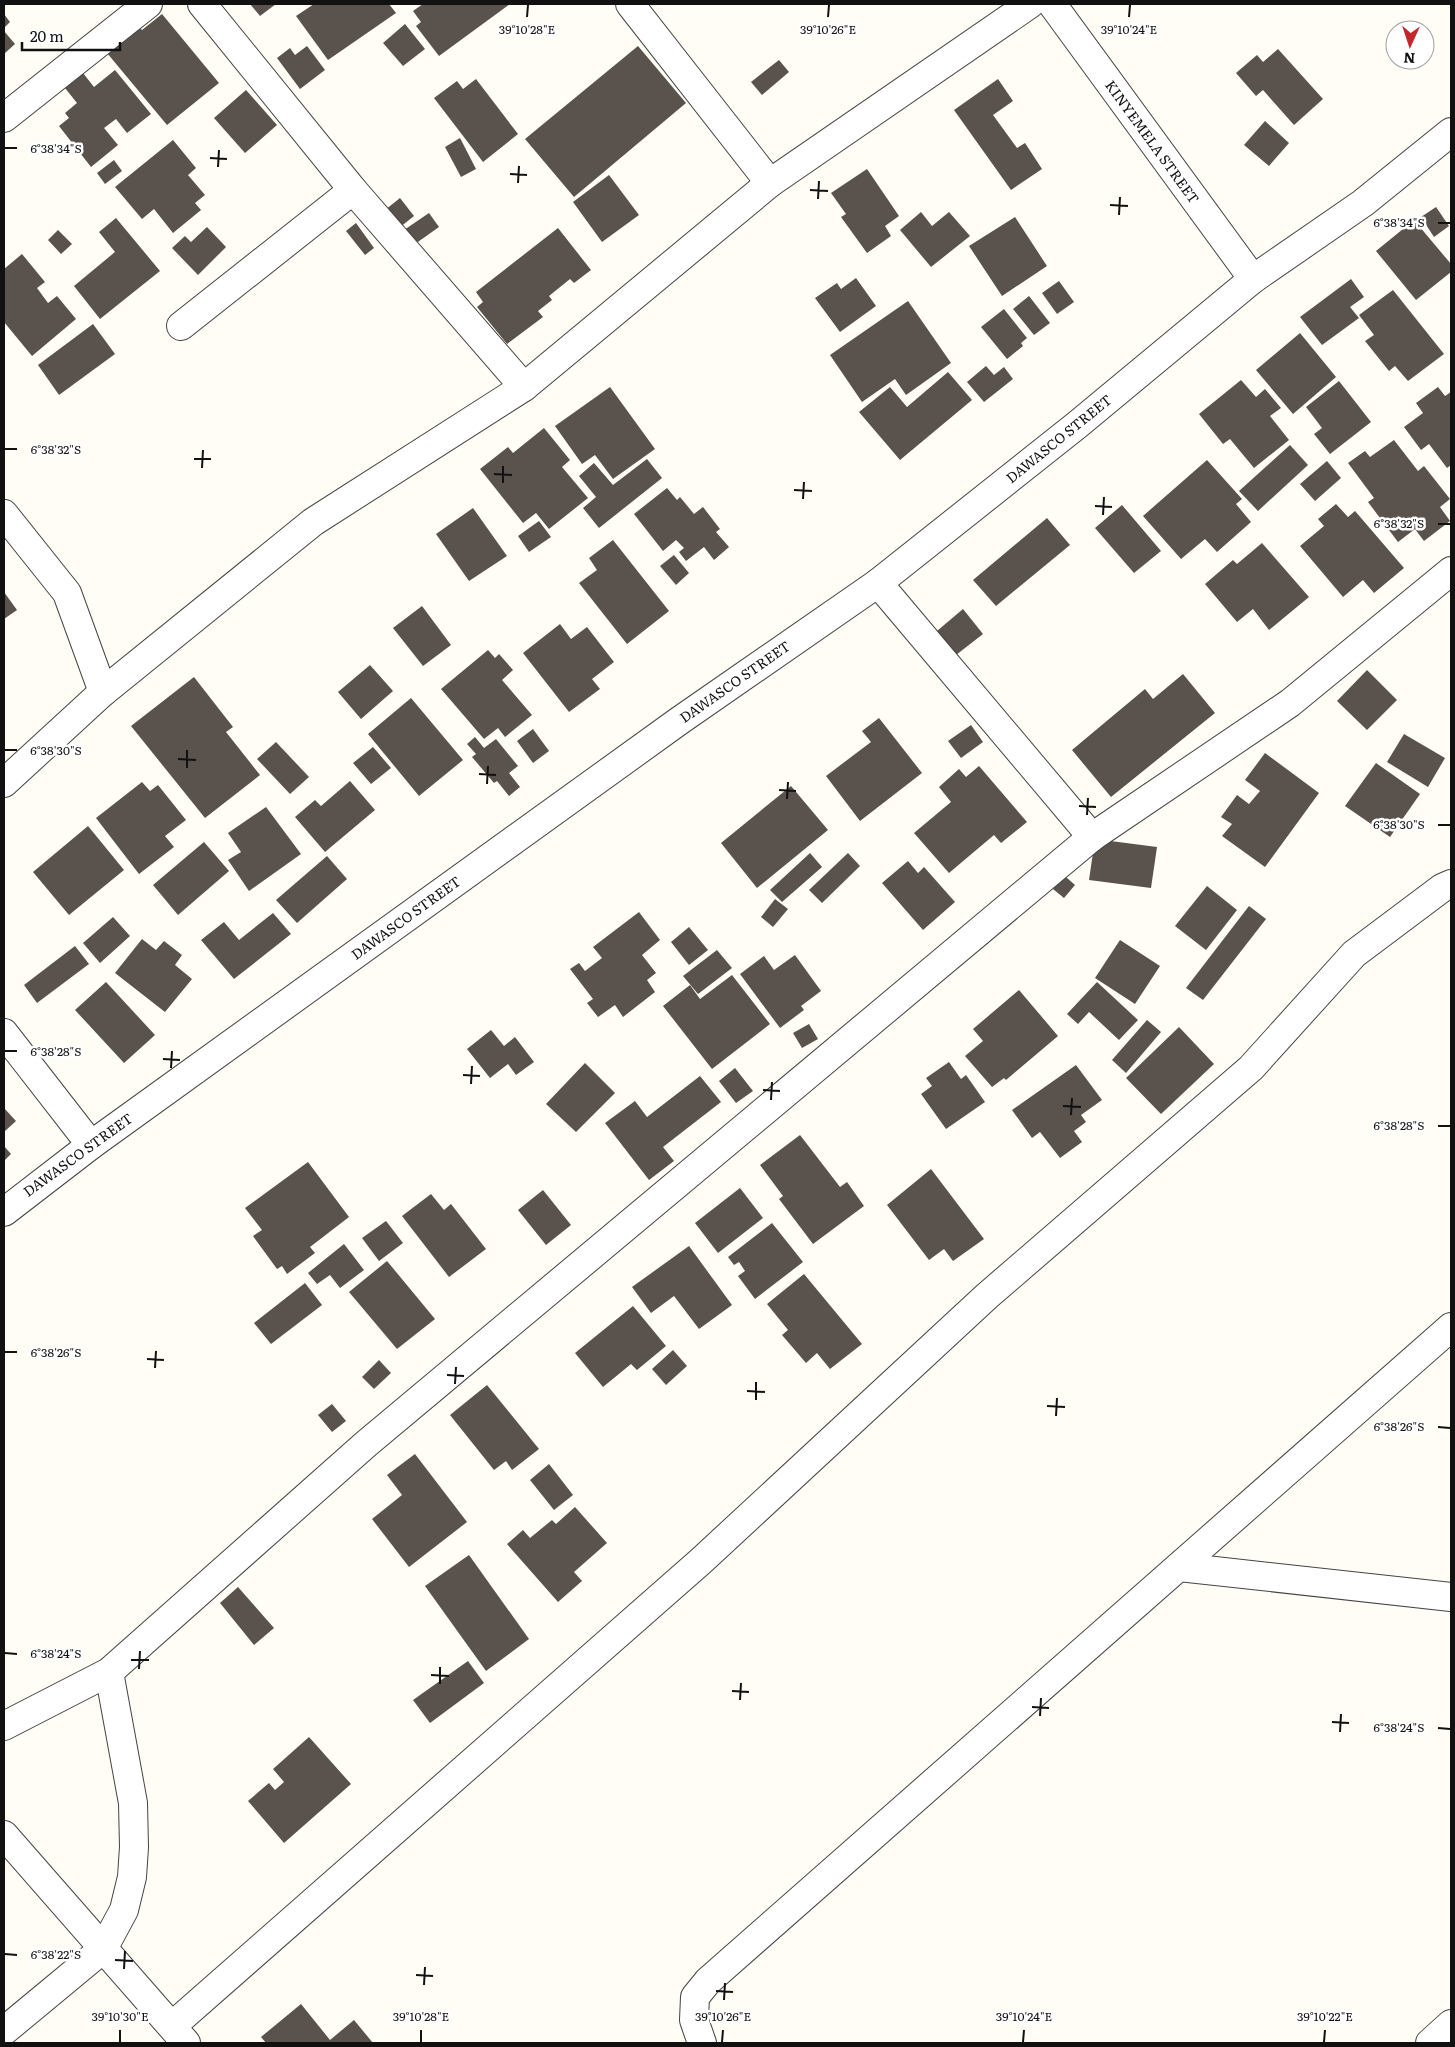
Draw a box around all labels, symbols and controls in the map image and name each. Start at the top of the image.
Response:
scale bar [22,20,120,52]
text: 39°10'28"E [499,20,556,38]
text: 39°10'26"E [800,20,856,38]
text: 39°10'24"E [1101,20,1158,38]
north arrow [1385,20,1435,70]
text: 20 m [30,24,64,47]
text: N [1403,49,1416,69]
street label: KINYEMELA STREET [1101,76,1204,207]
text: 6°38'34"S [30,139,82,157]
text: 6°38'34"S [1373,213,1425,231]
street label: DAWASCO STREET [1001,389,1116,487]
text: 6°38'32"S [31,440,81,458]
text: 6°38'32"S [1374,514,1424,532]
street label: DAWASCO STREET [675,635,794,727]
text: 6°38'30"S [30,741,82,759]
text: 6°38'30"S [1373,815,1425,833]
street label: DAWASCO STREET [347,871,464,964]
text: 6°38'28"S [31,1042,81,1060]
street label: DAWASCO STREET [19,1108,136,1201]
text: 6°38'28"S [1374,1116,1424,1134]
text: 6°38'26"S [31,1343,81,1361]
text: 6°38'26"S [1374,1417,1424,1435]
text: 6°38'24"S [31,1644,81,1662]
text: 6°38'24"S [1374,1718,1424,1736]
text: 6°38'22"S [31,1945,81,1963]
text: 39°10'30"E [91,2007,149,2025]
text: 39°10'28"E [393,2007,450,2025]
text: 39°10'26"E [695,2007,751,2025]
text: 39°10'24"E [996,2007,1053,2025]
text: 39°10'22"E [1297,2007,1353,2025]

